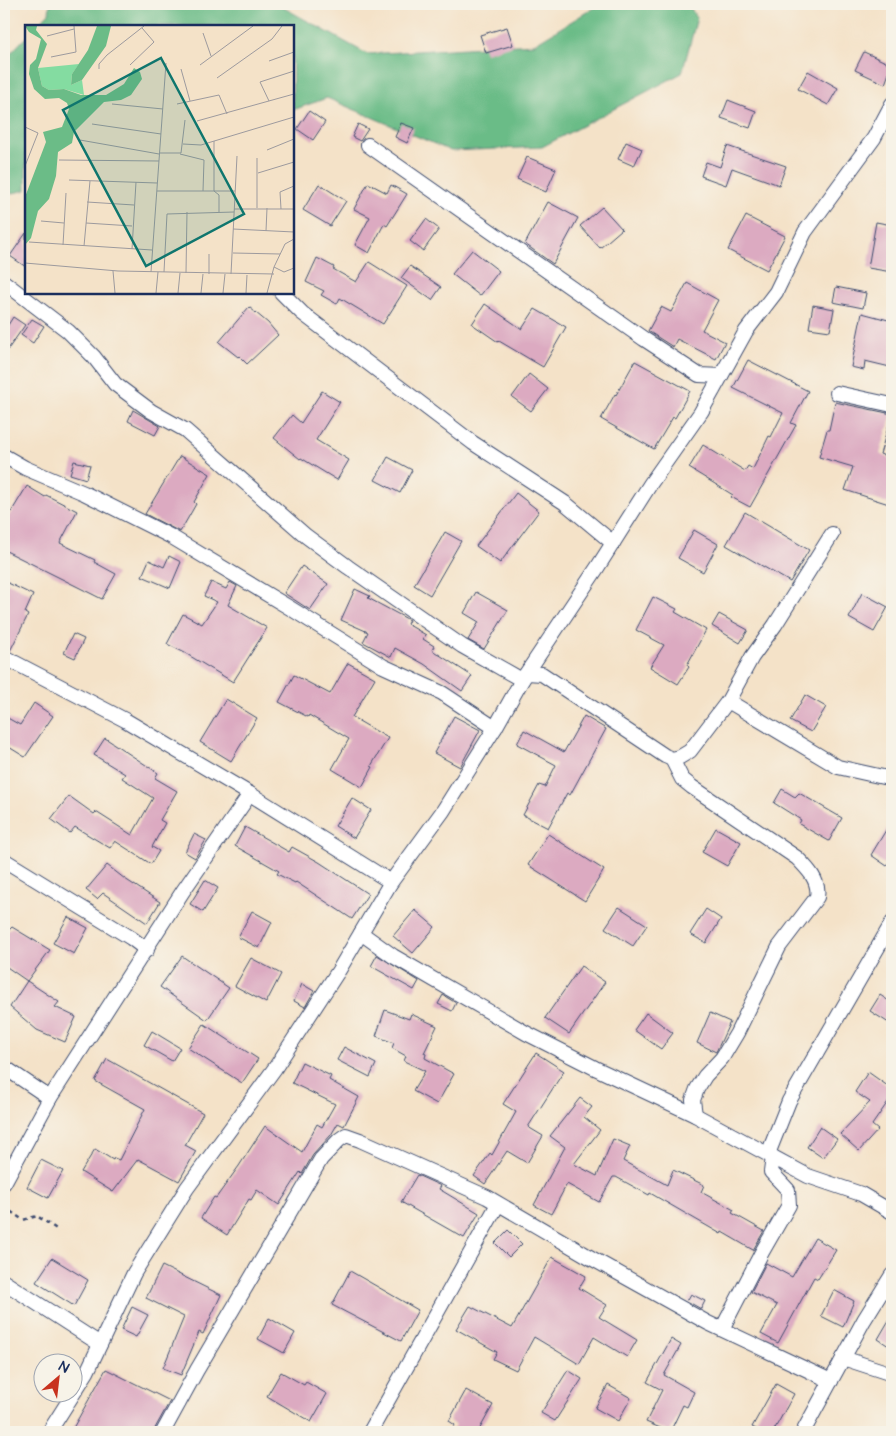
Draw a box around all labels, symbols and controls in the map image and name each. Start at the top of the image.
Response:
inset map [25,25,294,294]
north arrow [32,1354,82,1404]
text: N [55,1357,72,1378]

